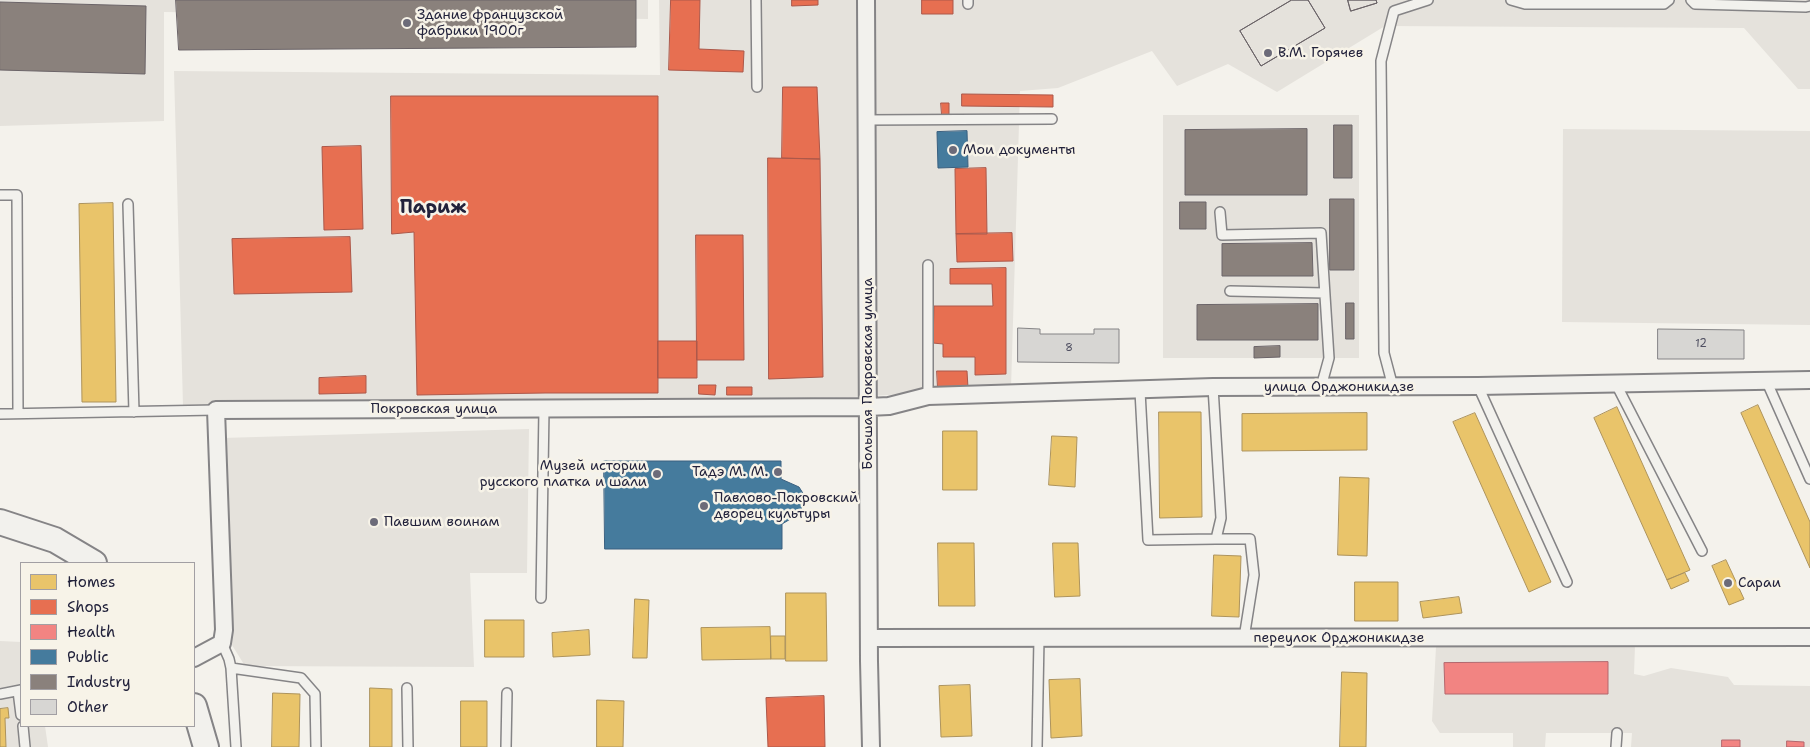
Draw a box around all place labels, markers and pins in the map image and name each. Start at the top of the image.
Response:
place label: Здание французской фабрики 1900г [417,7,563,40]
marker: Здание французской фабрики 1900г [401,17,413,29]
place label: В.М. Горячев [1278,45,1363,61]
marker: В.М. Горячев [1262,47,1274,59]
place label: Мои документы [963,142,1075,158]
marker: Мои документы [947,144,959,156]
place label: Музей истории русского платка и шали [480,458,647,491]
place label: Тадэ М. М. [692,464,768,480]
marker: Тадэ М. М. [772,466,784,478]
marker: Музей истории русского платка и шали [651,468,663,480]
place label: Павлово-Покровский дворец культуры [714,490,858,522]
marker: Павлово-Покровский дворец культуры [698,500,710,512]
place label: Павшим воинам [384,514,499,530]
marker: Павшим воинам [368,516,380,528]
place label: Сараи [1738,575,1781,591]
marker: Сараи [1722,577,1734,589]

